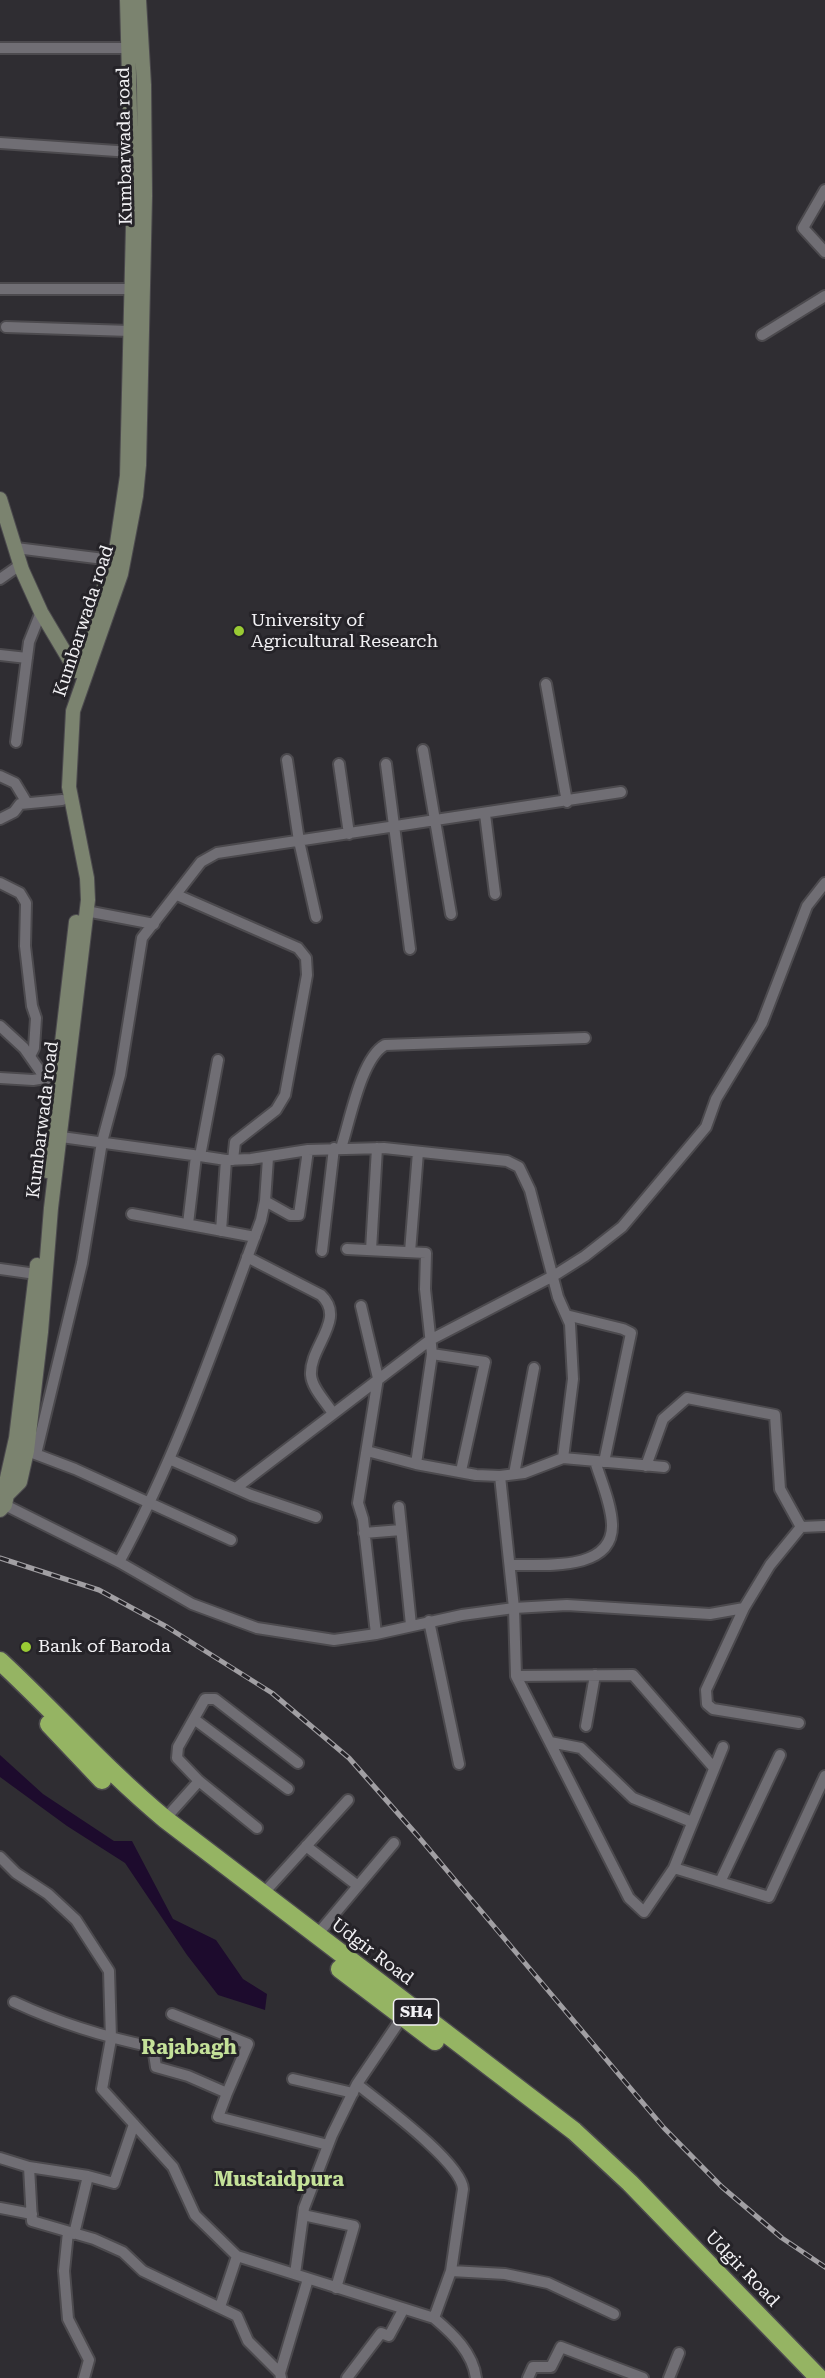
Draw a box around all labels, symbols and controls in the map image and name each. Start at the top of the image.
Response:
street label: Kumbarwada road [113,67,137,225]
street label: Kumbarwada road [49,542,119,700]
place label: University of Agricultural Research [251,610,438,652]
marker: University of Agricultural Research [232,624,246,638]
street label: Kumbarwada road [23,1040,63,1200]
place label: Bank of Baroda [38,1636,171,1658]
marker: Bank of Baroda [19,1640,33,1654]
street label: Udgir Road [327,1914,417,1990]
road number: SH4 [394,1999,438,2025]
district label: Rajabagh [141,2036,237,2060]
district label: Mustaidpura [214,2168,344,2192]
street label: Udgir Road [700,2226,784,2312]

